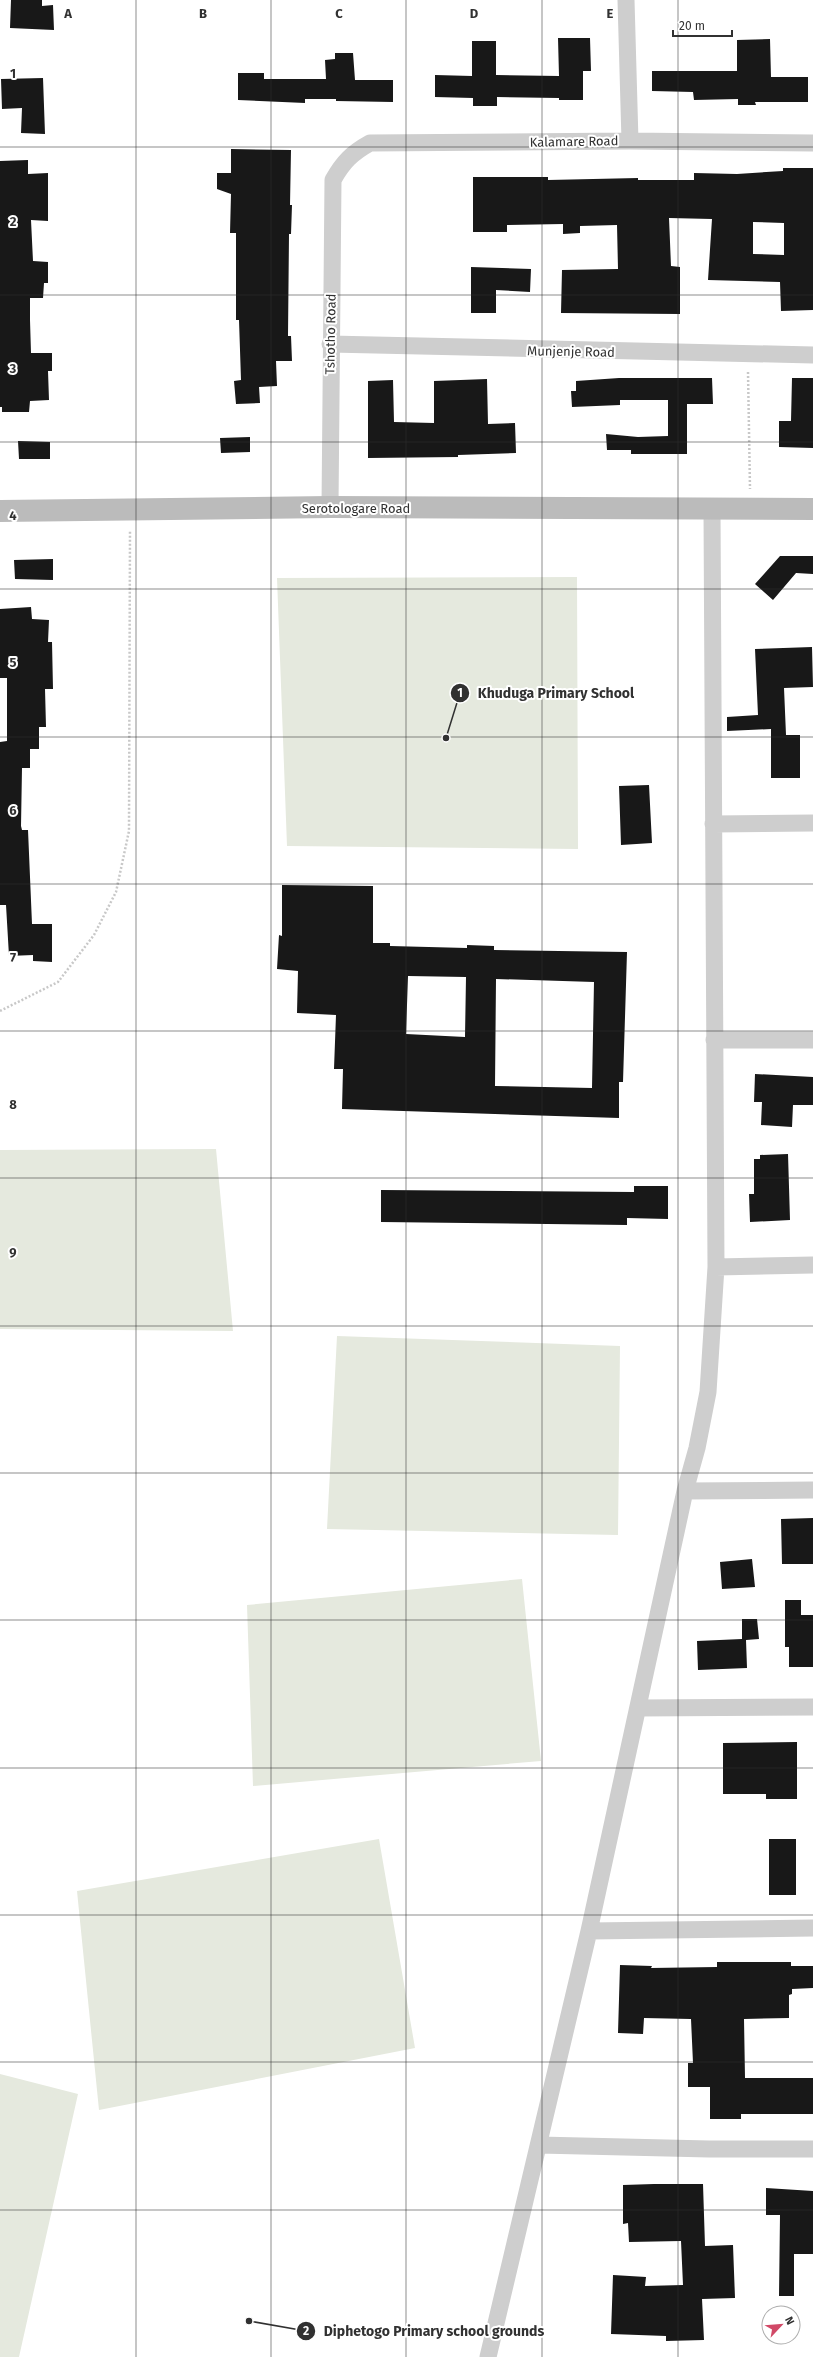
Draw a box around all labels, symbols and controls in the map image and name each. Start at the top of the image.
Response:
text: A [63,6,72,21]
text: B [199,6,207,21]
text: C [335,6,343,21]
text: D [470,6,479,21]
text: E [607,6,614,21]
scale bar [673,12,732,38]
text: 20 m [679,19,705,33]
text: 1 [10,66,16,81]
street label: Kalamare Road [530,133,618,150]
text: 2 [10,214,17,229]
street label: Tshotho Road [322,294,339,374]
street label: Munjenje Road [527,343,615,360]
text: 3 [9,361,17,376]
street label: Serotologare Road [302,501,410,516]
text: 4 [9,508,17,523]
text: 5 [10,655,17,670]
callout: Khuduga Primary School [450,680,642,706]
text: Khuduga Primary School [478,685,635,702]
text: 1 [457,686,463,700]
text: 6 [9,803,17,818]
text: 7 [10,950,16,965]
text: 8 [9,1097,17,1112]
text: 9 [9,1245,17,1260]
north arrow [761,2305,801,2345]
text: N [782,2315,797,2327]
callout: Diphetogo Primary school grounds [296,2318,553,2344]
text: Diphetogo Primary school grounds [324,2323,544,2340]
text: 2 [303,2324,309,2338]

